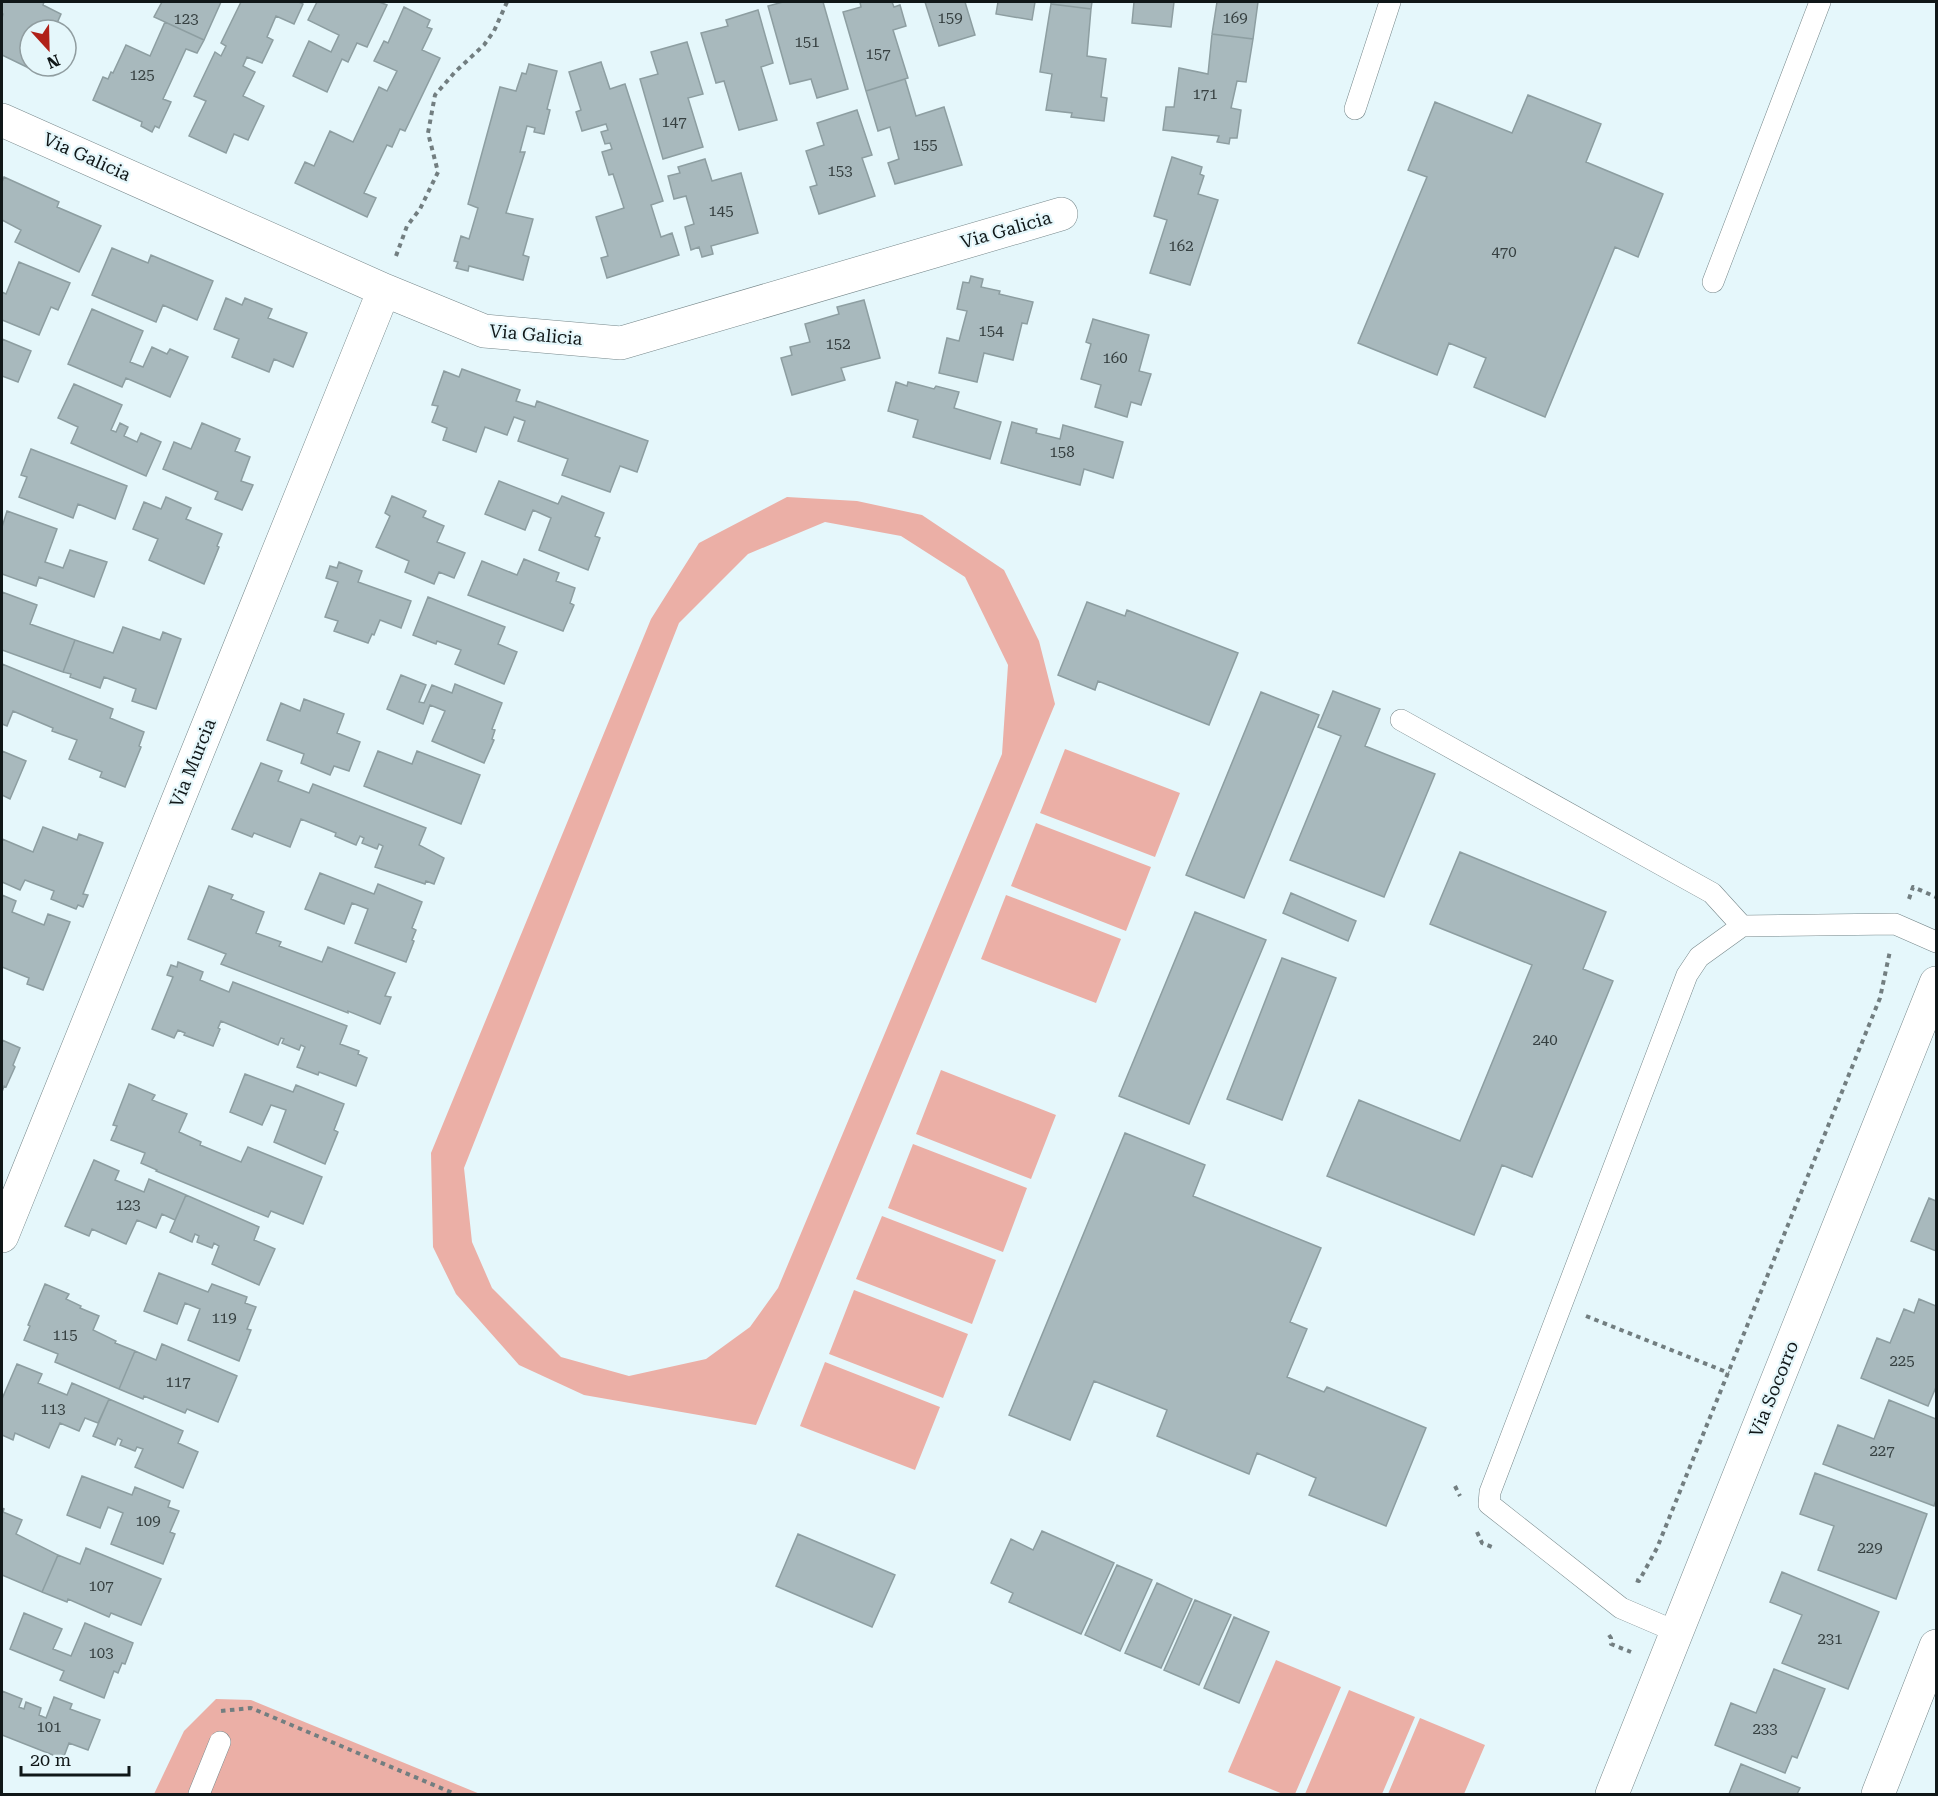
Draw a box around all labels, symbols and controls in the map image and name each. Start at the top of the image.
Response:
house number: 159 [937,9,963,27]
house number: 169 [1222,9,1248,27]
house number: 123 [173,10,199,28]
north arrow [18,18,78,78]
house number: 151 [794,33,820,51]
house number: 157 [865,45,891,63]
text: N [44,50,63,73]
house number: 125 [129,66,155,84]
house number: 171 [1192,85,1218,103]
house number: 147 [661,113,687,131]
street label: Via Galicia [40,128,134,185]
house number: 155 [912,136,938,154]
house number: 153 [827,162,853,180]
house number: 145 [708,202,734,220]
street label: Via Galicia [958,206,1054,253]
house number: 162 [1168,237,1194,255]
house number: 470 [1491,243,1517,261]
street label: Via Galicia [489,320,584,349]
house number: 154 [978,322,1004,340]
house number: 152 [825,335,851,353]
house number: 160 [1102,349,1128,367]
house number: 158 [1049,443,1075,461]
street label: Via Murcia [165,715,220,810]
house number: 240 [1532,1031,1558,1049]
house number: 123 [115,1196,141,1214]
house number: 119 [211,1309,237,1327]
house number: 115 [52,1326,78,1344]
street label: Via Socorro [1745,1338,1802,1440]
house number: 225 [1889,1352,1915,1370]
house number: 117 [165,1373,191,1391]
house number: 113 [40,1400,66,1418]
house number: 227 [1869,1442,1895,1460]
house number: 109 [135,1512,161,1530]
house number: 229 [1857,1539,1883,1557]
house number: 107 [88,1577,114,1595]
house number: 231 [1817,1630,1843,1648]
house number: 103 [88,1644,114,1662]
house number: 101 [36,1718,62,1736]
house number: 233 [1752,1720,1778,1738]
scale bar [21,1739,129,1777]
text: 20 m [30,1749,71,1770]

